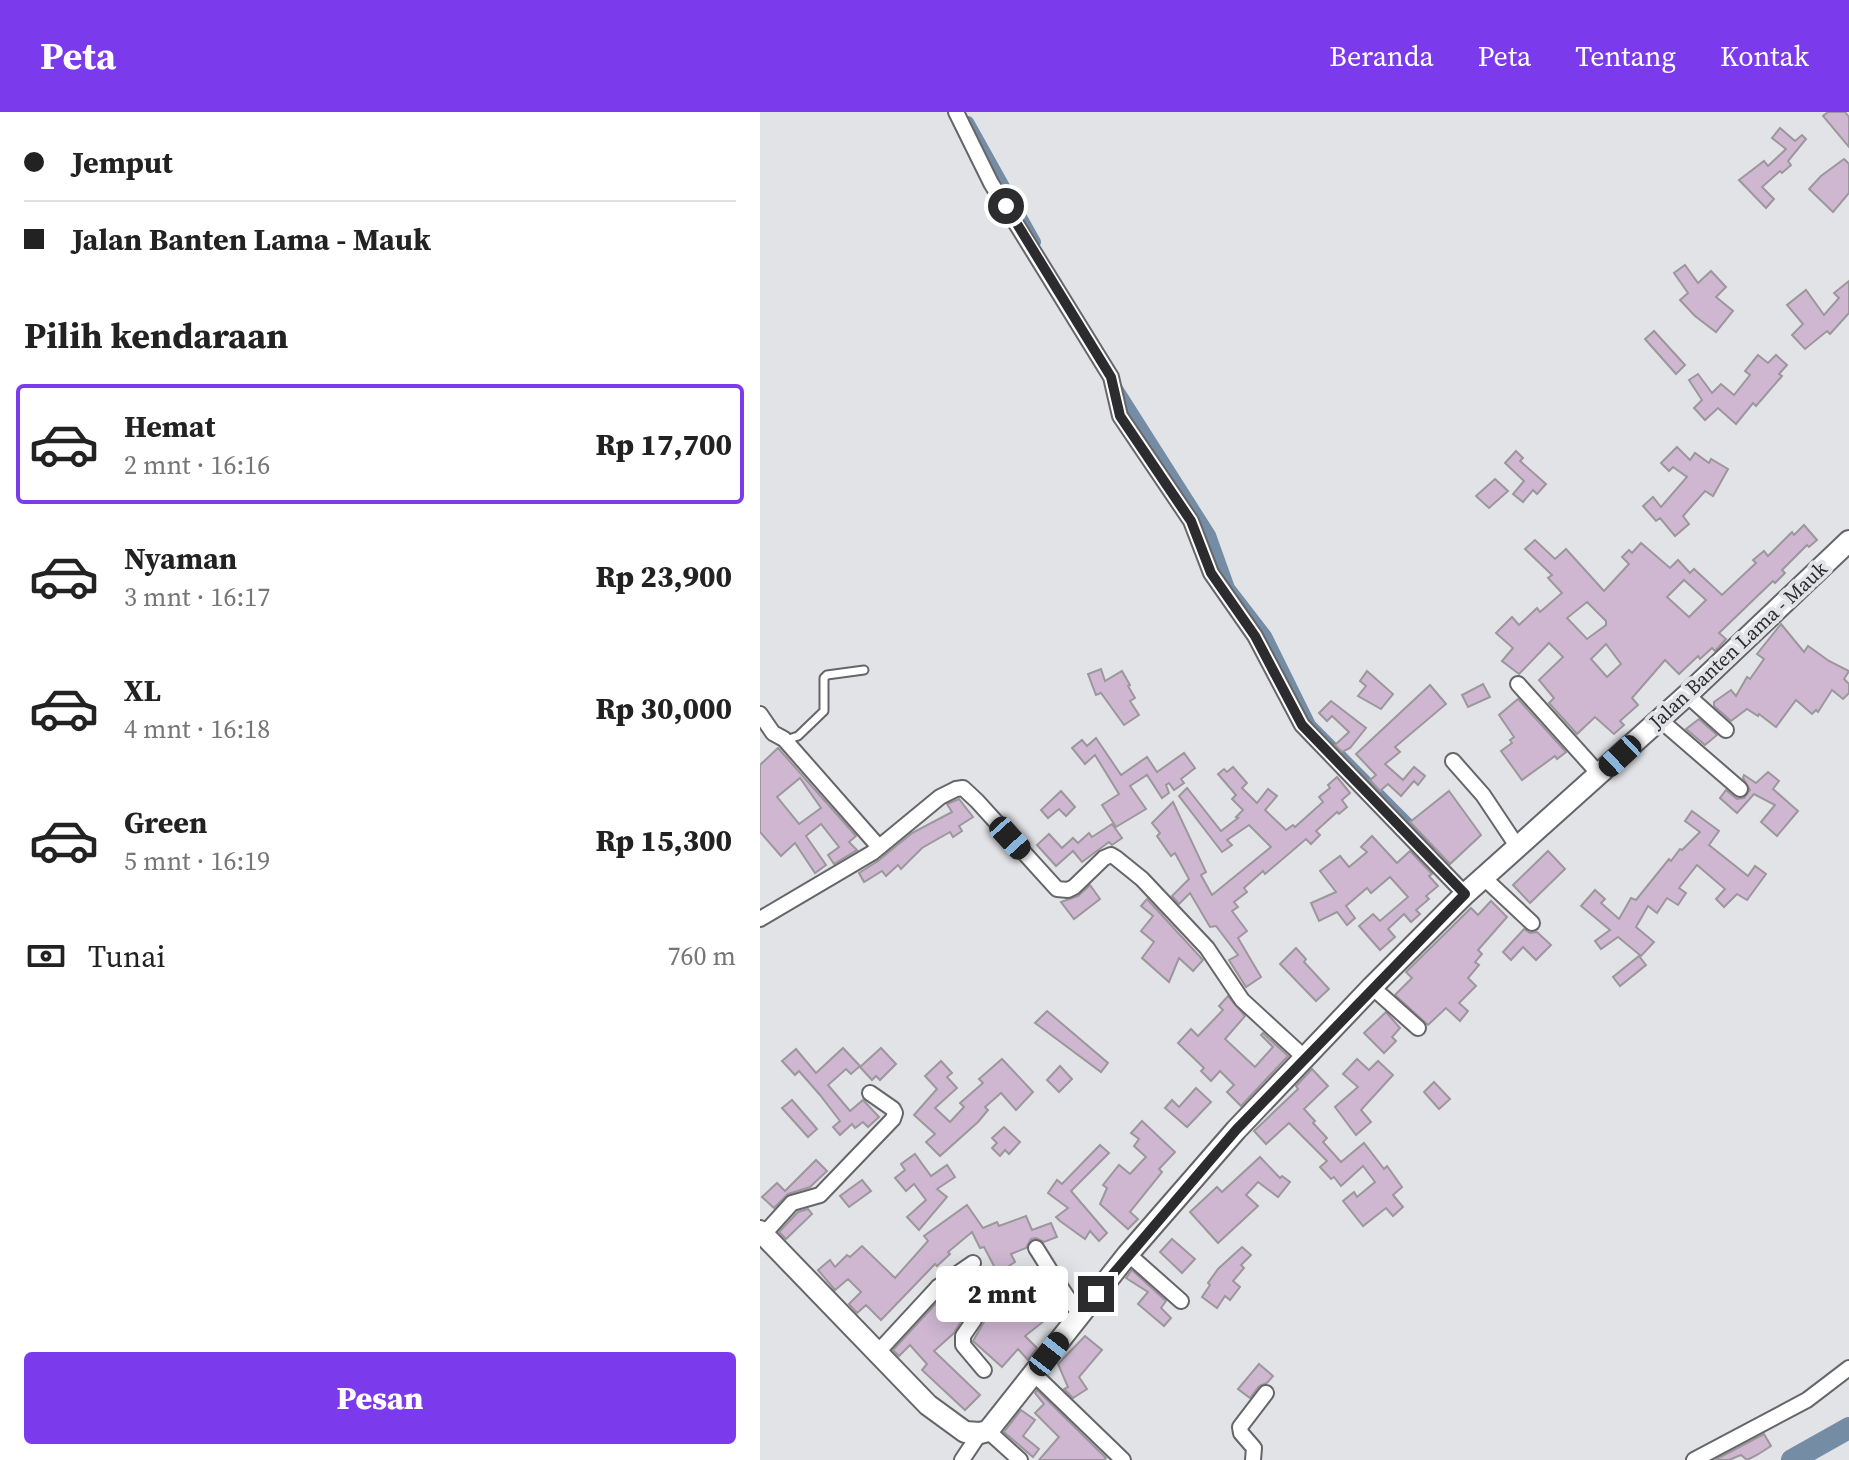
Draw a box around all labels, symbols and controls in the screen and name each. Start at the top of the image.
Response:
text: Peta [40,30,116,82]
text: Beranda [1329,37,1434,75]
text: Peta [1478,37,1531,75]
text: Tentang [1575,37,1676,75]
text: Kontak [1720,37,1809,75]
text: Jemput [72,142,173,183]
route start [988,188,1024,224]
text: Jalan Banten Lama - Mauk [72,219,431,260]
text: Pilih kendaraan [24,311,288,360]
text: Hemat [124,406,215,447]
icon: car [28,408,100,480]
text: Rp 17,700 [595,424,732,465]
text: 2 mnt · 16:16 [124,447,270,483]
text: Nyaman [124,538,237,579]
icon: car [28,540,100,612]
street label: Jalan Banten Lama - Mauk [1642,555,1833,736]
text: Rp 23,900 [595,556,732,597]
text: 3 mnt · 16:17 [124,579,270,615]
text: XL [124,670,161,711]
icon: car [28,672,100,744]
text: Rp 30,000 [595,688,732,729]
text: 4 mnt · 16:18 [124,711,270,747]
car [1594,731,1646,781]
text: Green [124,802,207,843]
icon: car [28,804,100,876]
car [985,812,1035,864]
text: Rp 15,300 [595,820,732,861]
text: 5 mnt · 16:19 [124,843,270,879]
icon: cash [24,934,68,978]
text: Tunai [88,936,165,977]
text: 760 m [668,938,736,974]
callout: 2 mnt [936,1266,1068,1322]
text: 2 mnt [968,1276,1036,1312]
route end [1078,1276,1114,1312]
car [1025,1328,1073,1380]
button: Pesan [24,1352,736,1444]

